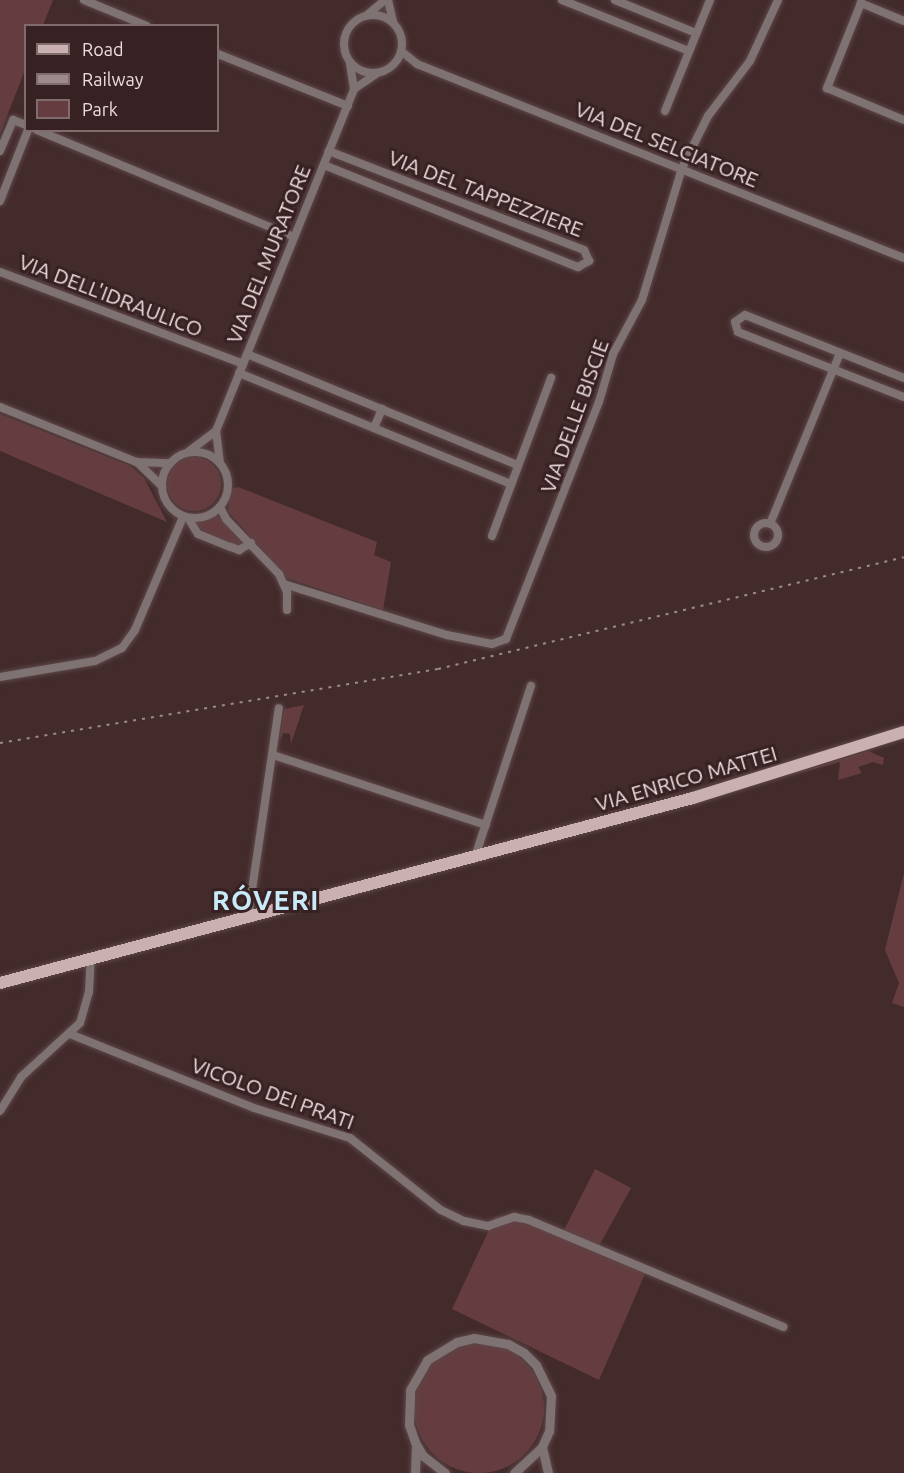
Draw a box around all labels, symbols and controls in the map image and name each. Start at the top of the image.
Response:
legend [24,24,219,132]
text: Road [82,39,124,59]
text: Railway [82,69,143,89]
street label: VIA DEL SELCIATORE [572,96,762,192]
text: Park [82,99,118,119]
street label: VIA DEL TAPPEZZIERE [385,144,587,242]
street label: VIA DEL MURATORE [221,161,315,347]
street label: VIA DELL'IDRAULICO [16,248,206,342]
street label: VIA DELLE BISCIE [535,336,613,496]
street label: VIA ENRICO MATTEI [592,740,780,816]
district label: RÓVERI [212,885,320,917]
street label: VICOLO DEI PRATI [188,1052,358,1134]

